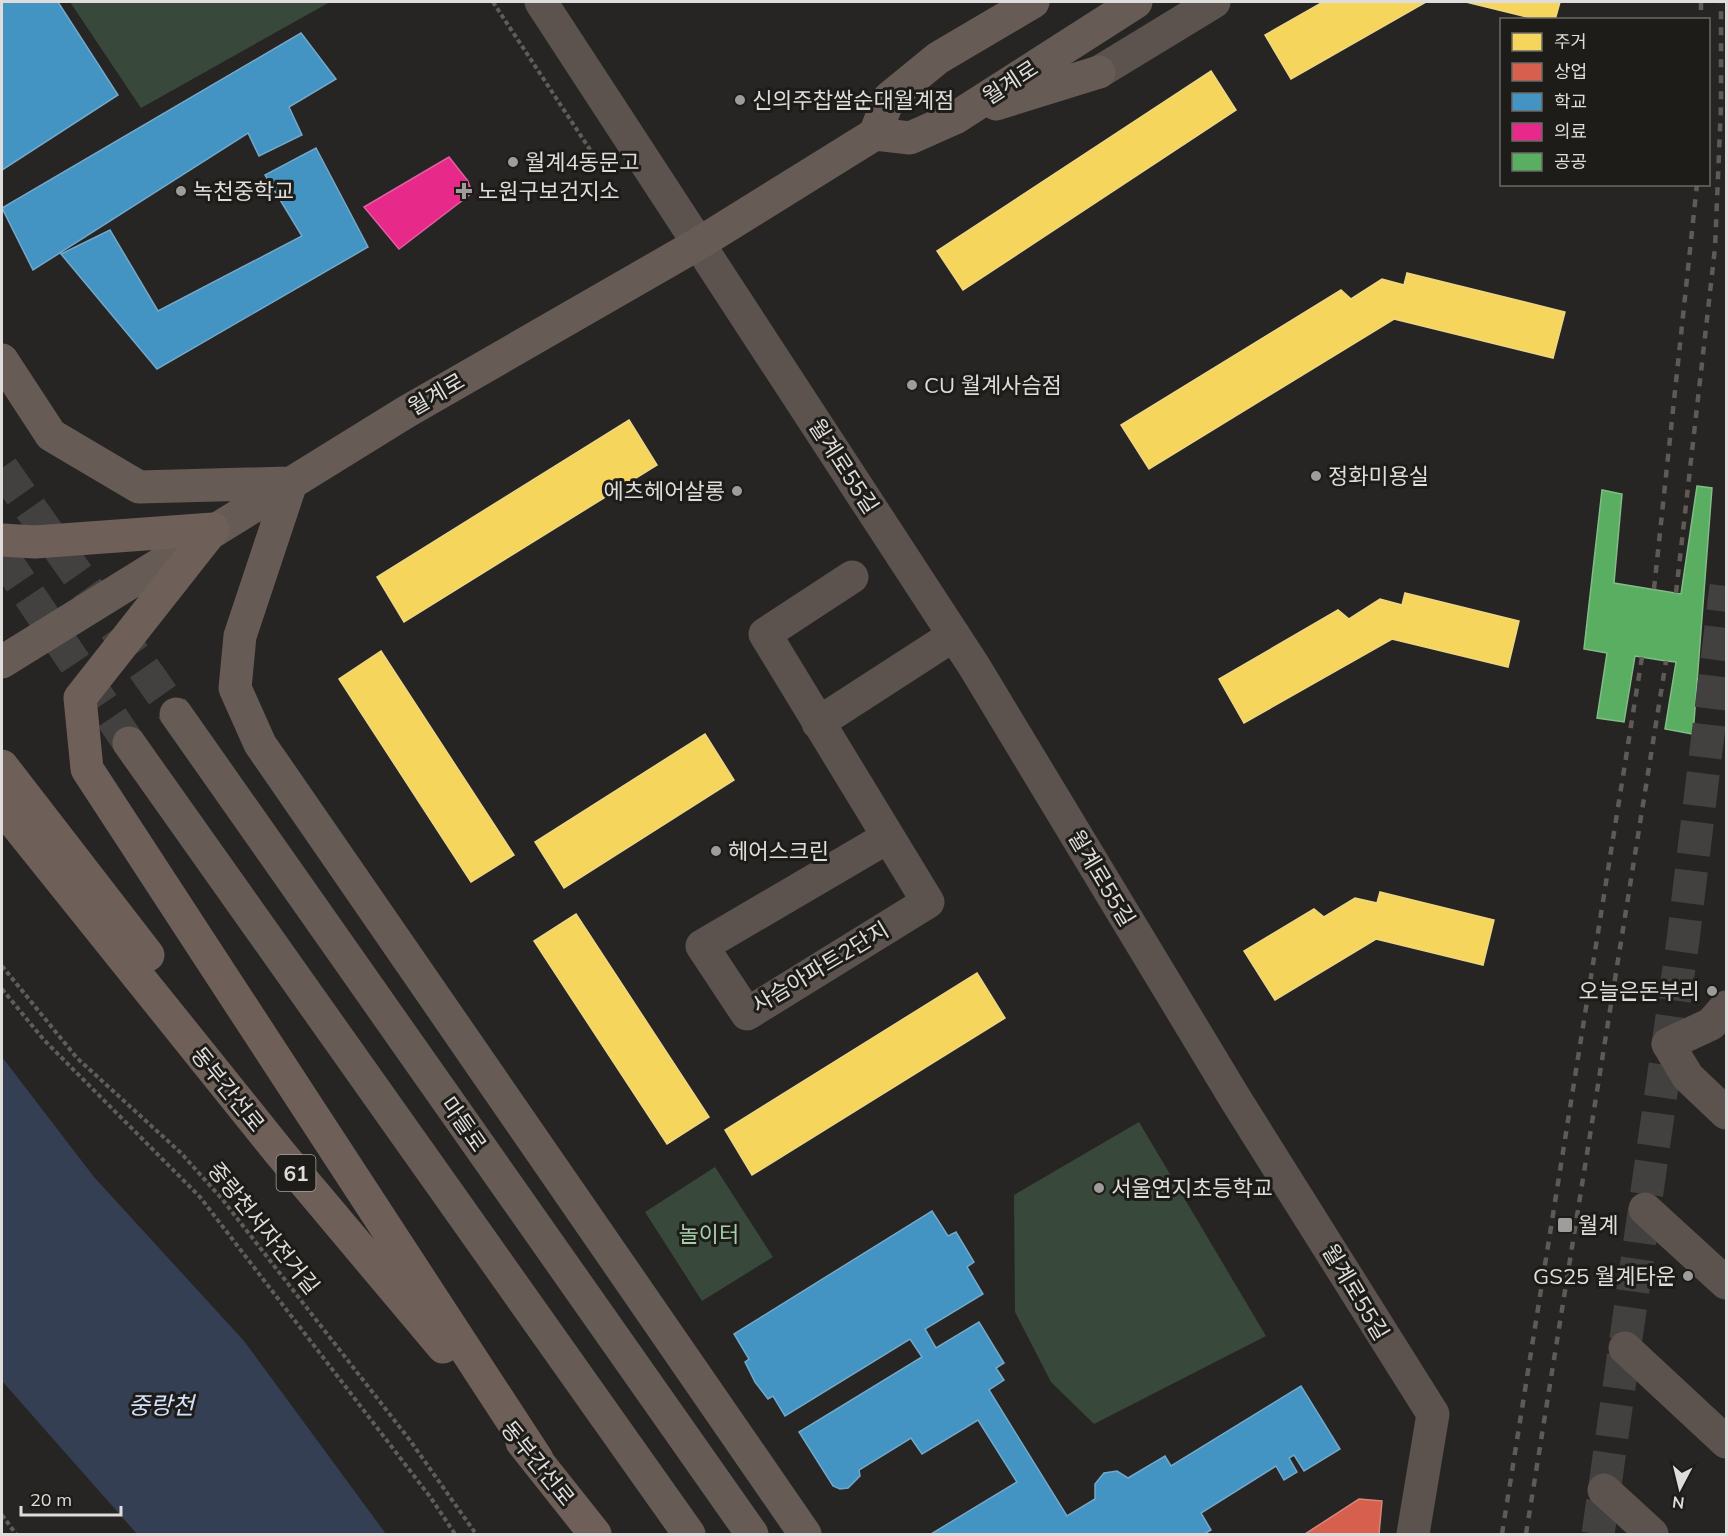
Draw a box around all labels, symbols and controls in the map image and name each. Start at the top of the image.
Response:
legend [1500,18,1710,186]
text: 주거 [1554,30,1587,53]
street label: 월계로 [977,54,1043,110]
text: 상업 [1554,60,1587,83]
place label: 신의주찹쌀순대월계점 [752,86,954,114]
text: 학교 [1554,90,1587,113]
marker: 신의주찹쌀순대월계점 [733,93,747,107]
text: 의료 [1554,120,1587,143]
place label: 월계4동문고 [525,148,639,176]
text: 공공 [1554,150,1587,173]
marker: 월계4동문고 [506,155,520,169]
place label: 녹천중학교 [193,177,294,205]
place label: 노원구보건지소 [478,177,620,205]
marker: 노원구보건지소 [455,182,473,200]
marker: 녹천중학교 [174,184,188,198]
street label: 월계로 [403,367,469,421]
place label: CU 월계사슴점 [924,371,1062,399]
marker: CU 월계사슴점 [905,378,919,392]
street label: 월계로55길 [803,413,885,519]
place label: 정화미용실 [1328,462,1429,490]
marker: 정화미용실 [1309,469,1323,483]
place label: 에츠헤어살롱 [604,477,725,505]
marker: 에츠헤어살롱 [730,484,744,498]
street label: 월계로55길 [1062,825,1142,931]
place label: 헤어스크린 [728,837,829,865]
marker: 헤어스크린 [709,844,723,858]
street label: 사슴아파트2단지 [746,915,894,1019]
place label: 오늘은돈부리 [1579,977,1700,1005]
marker: 오늘은돈부리 [1705,984,1719,998]
street label: 동부간선로 [185,1041,271,1137]
street label: 마들로 [435,1091,493,1157]
road number: 61 [276,1155,316,1191]
street label: 중랑천서자전거길 [202,1156,326,1300]
place label: 서울연지초등학교 [1111,1174,1273,1202]
marker: 서울연지초등학교 [1092,1181,1106,1195]
place label: 월계 [1578,1211,1618,1239]
marker: 월계 [1556,1216,1574,1234]
park label: 놀이터 [679,1220,739,1248]
street label: 월계로55길 [1316,1239,1396,1345]
place label: GS25 월계타운 [1533,1262,1676,1290]
marker: GS25 월계타운 [1681,1269,1695,1283]
water label: 중랑천 [128,1390,197,1420]
street label: 동부간선로 [495,1415,581,1511]
north arrow [1650,1458,1710,1518]
scale bar [21,1479,122,1517]
text: 20 m [30,1488,72,1511]
text: N [1671,1492,1685,1514]

